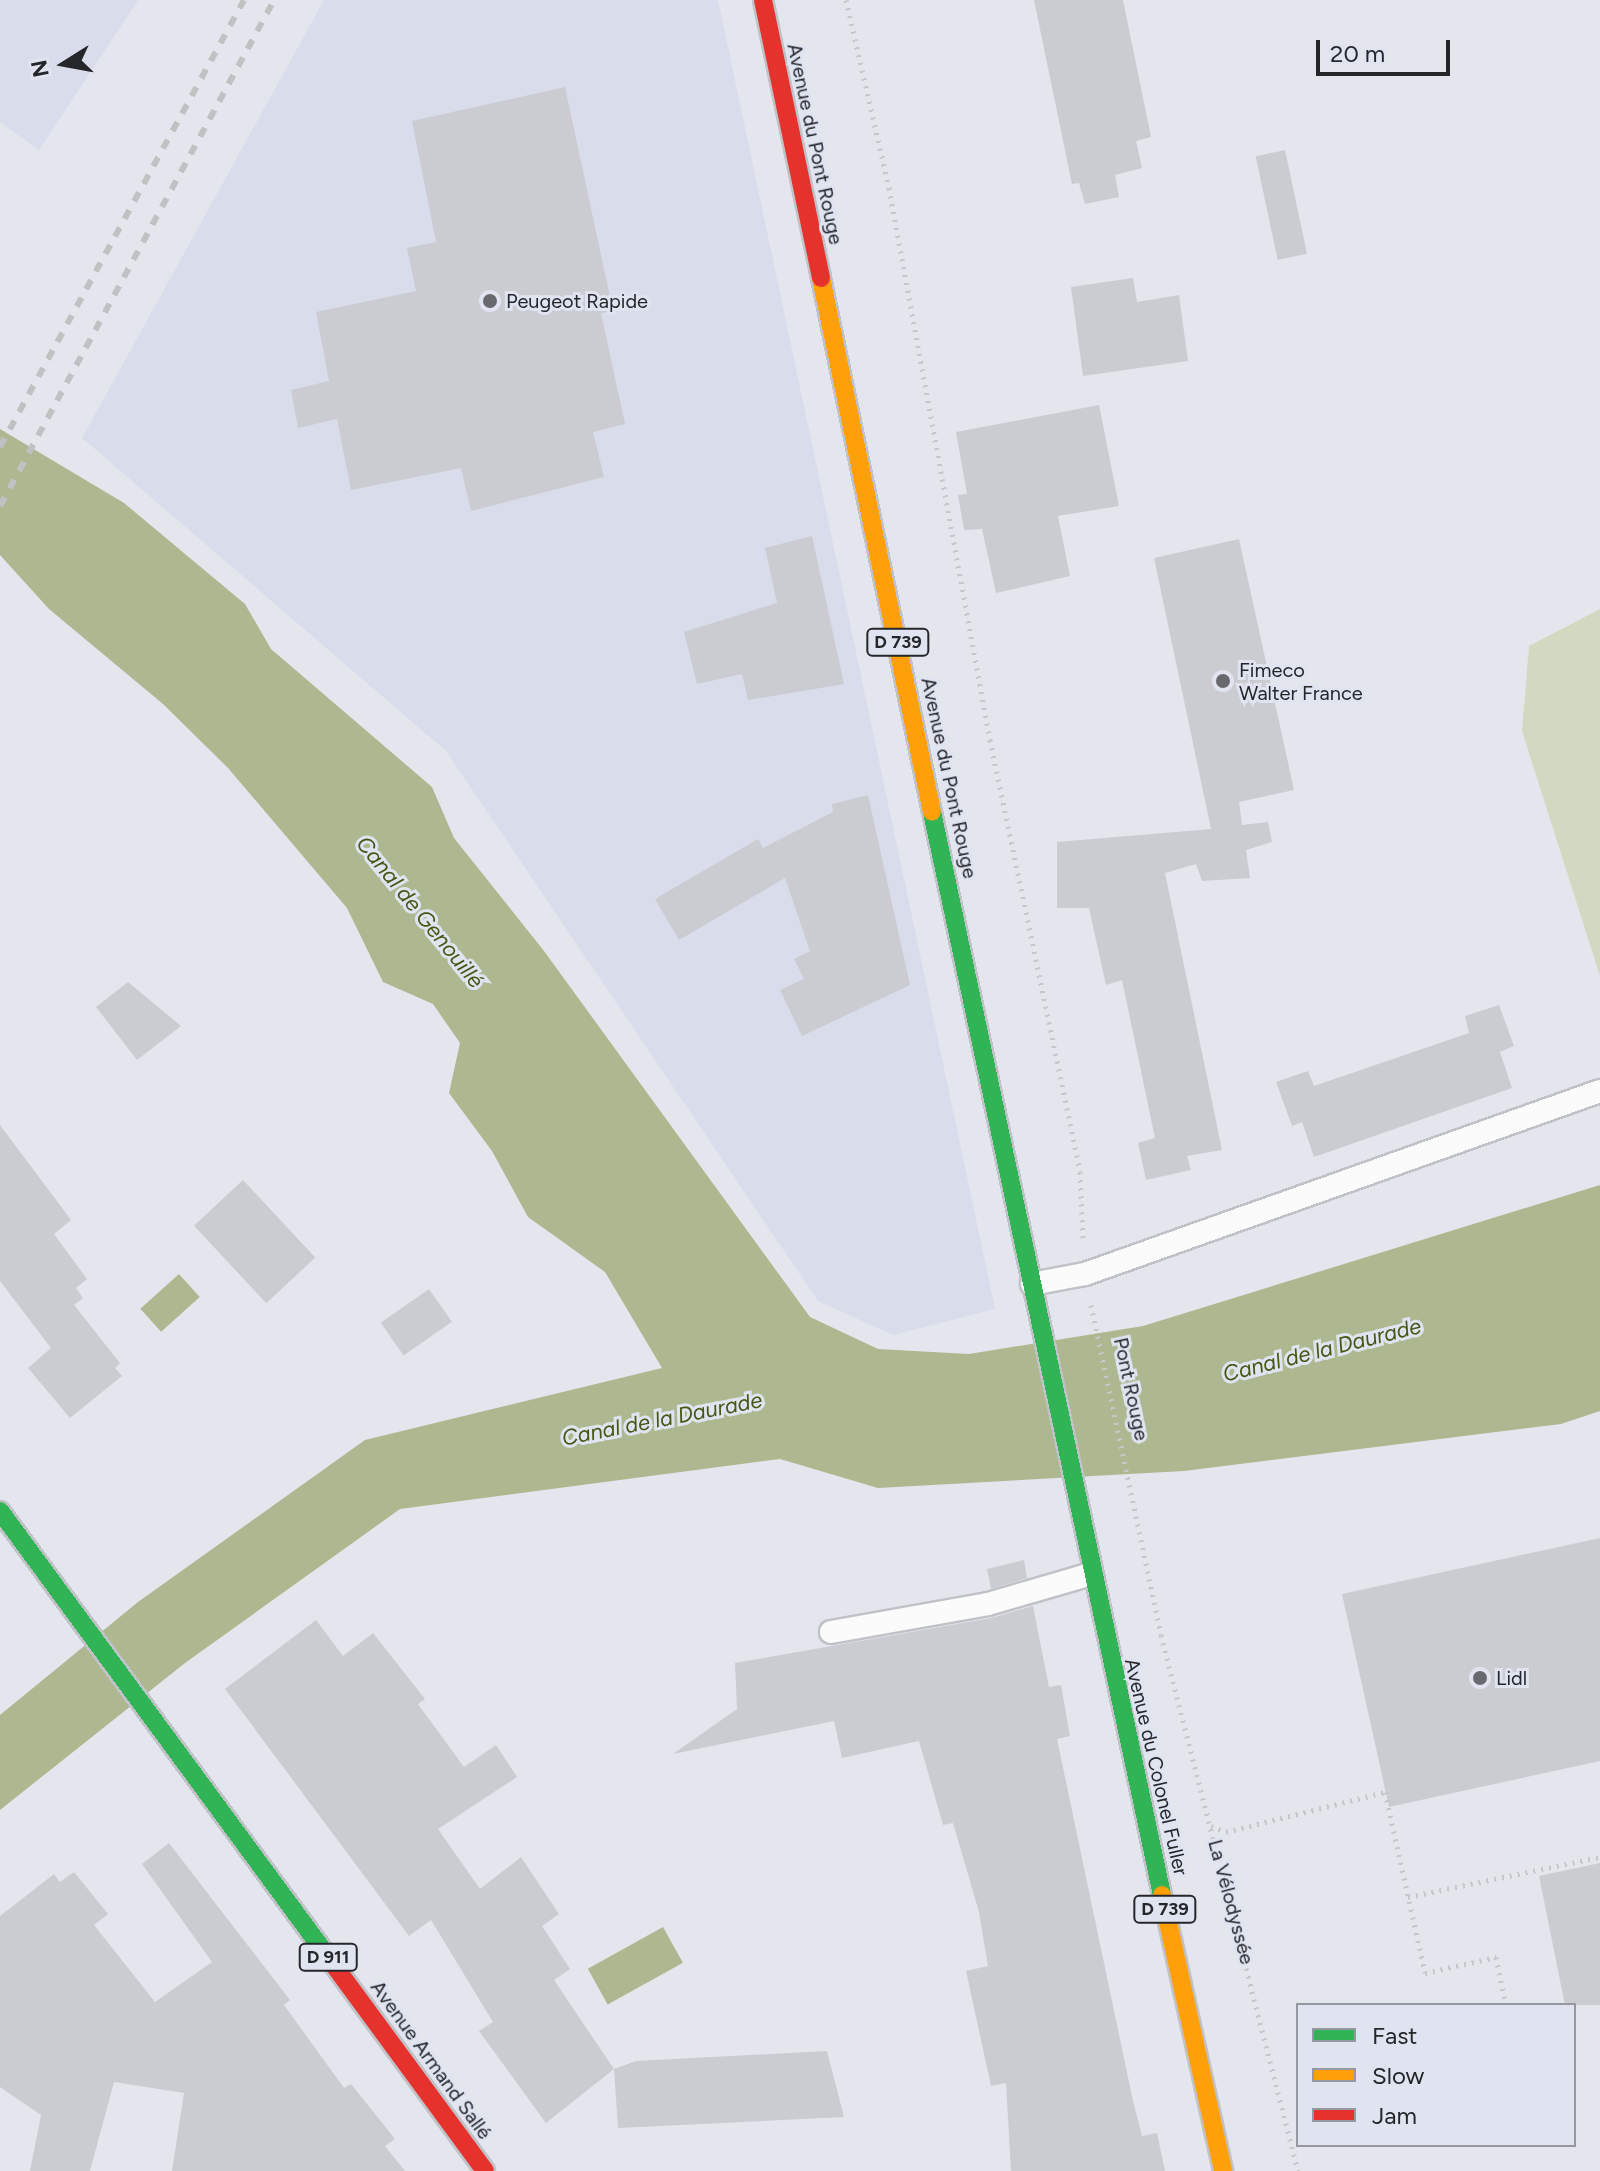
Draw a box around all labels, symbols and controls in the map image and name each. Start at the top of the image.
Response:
north arrow [24,24,104,104]
scale bar [1320,24,1454,74]
text: 20 m [1330,39,1385,68]
street label: Avenue du Pont Rouge [782,41,848,247]
text: N [25,58,55,80]
place label: Peugeot Rapide [506,289,648,313]
marker: Peugeot Rapide [481,292,499,310]
road number: D 739 [866,628,930,656]
place label: Fimeco Walter France [1239,658,1363,705]
marker: Fimeco Walter France [1214,672,1232,690]
street label: Avenue du Pont Rouge [916,675,982,881]
water label: Canal de Genouillé [351,831,489,993]
water label: Canal de la Daurade [1220,1313,1424,1387]
street label: Pont Rouge [1108,1335,1154,1443]
water label: Canal de la Daurade [560,1387,764,1451]
street label: Avenue du Colonel Fuller [1119,1656,1193,1878]
place label: Lidl [1496,1666,1527,1690]
marker: Lidl [1471,1669,1489,1687]
street label: La Vélodyssée [1203,1837,1259,1967]
road number: D 739 [1133,1895,1197,1923]
road number: D 911 [298,1943,358,1971]
street label: Avenue Armand Sallé [365,1976,497,2144]
legend [1296,2003,1576,2147]
text: Fast [1372,2021,1417,2050]
text: Slow [1372,2061,1424,2090]
text: Jam [1372,2101,1417,2130]

